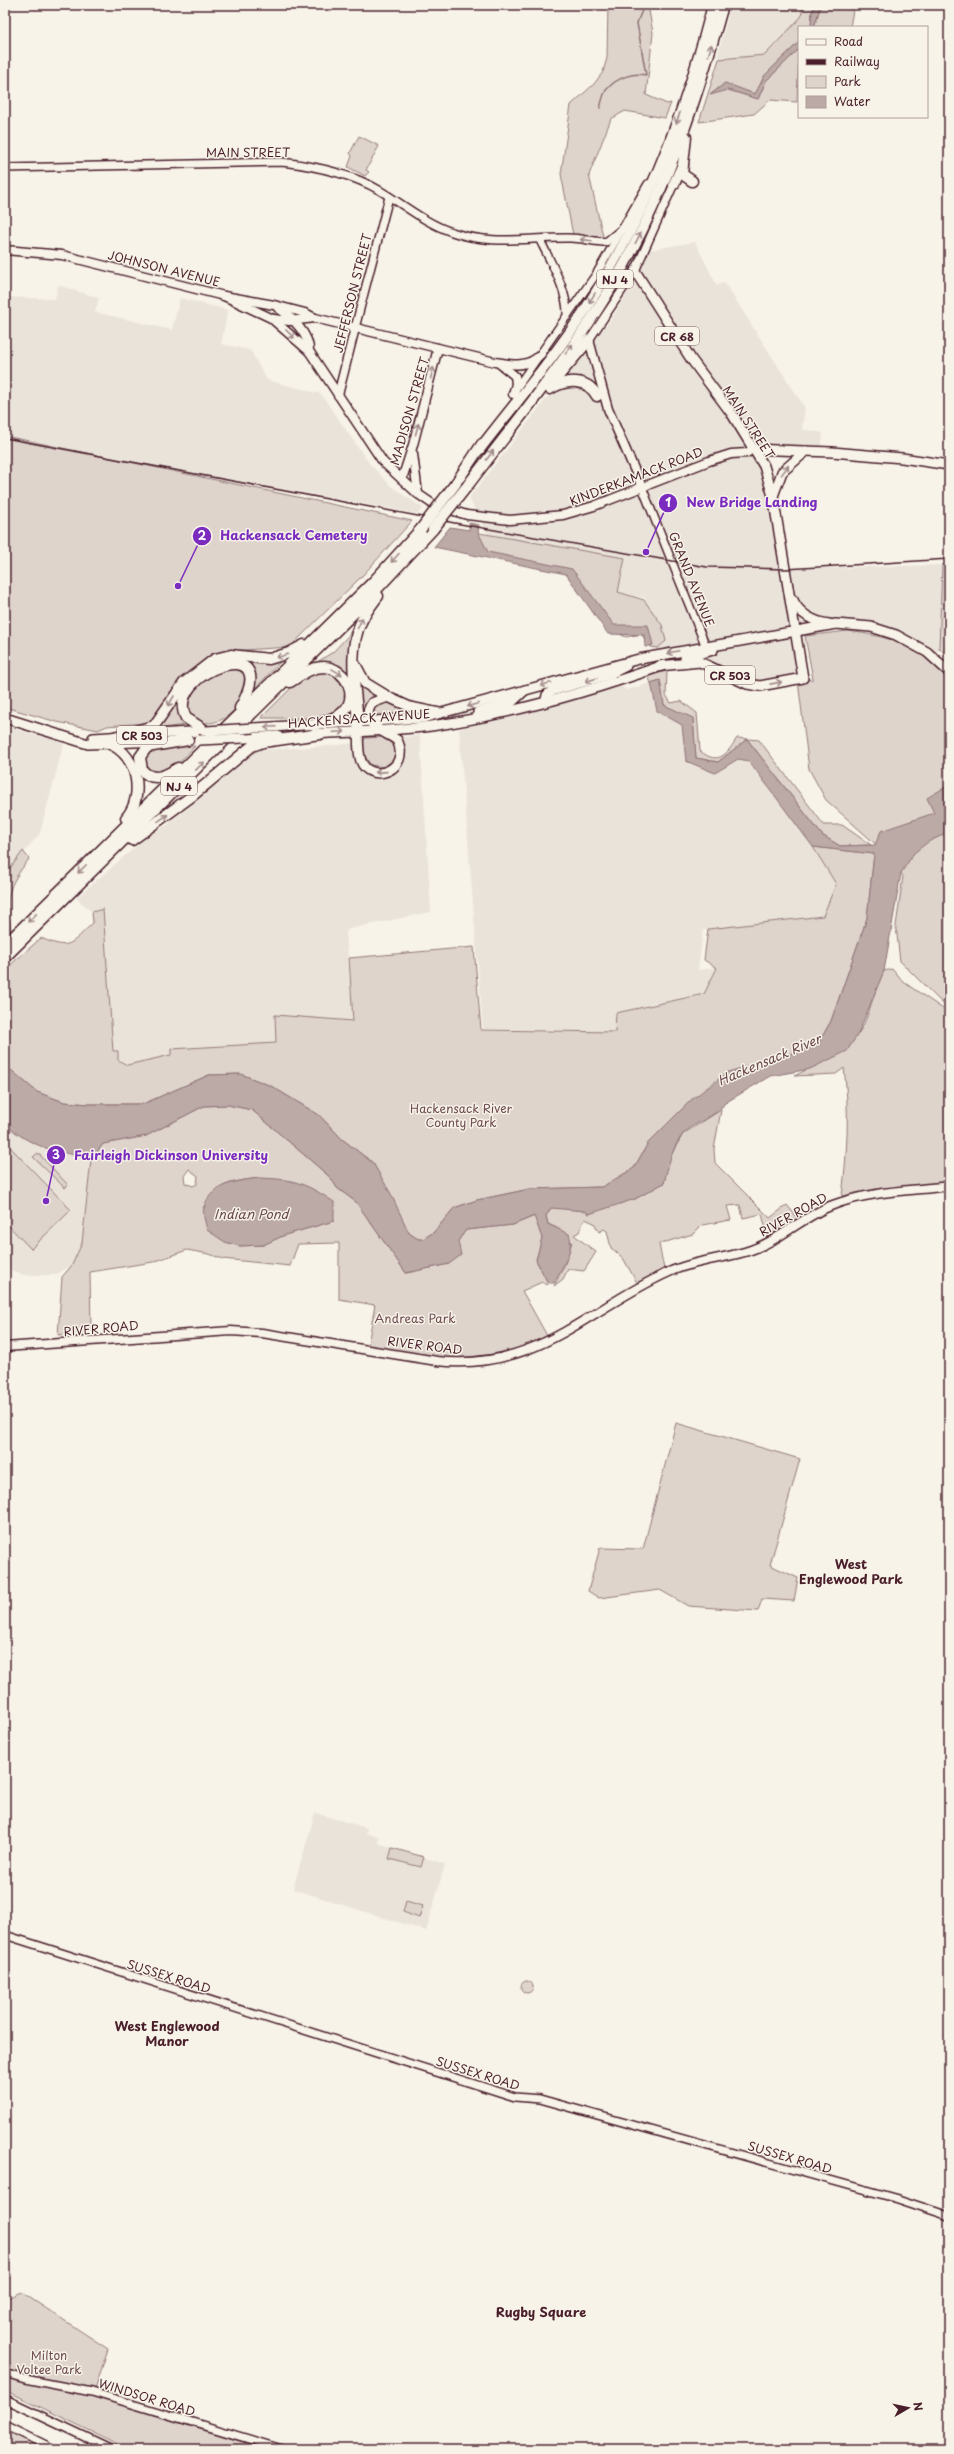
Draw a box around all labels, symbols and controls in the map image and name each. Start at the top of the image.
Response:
legend [798,26,928,118]
text: Road [834,32,863,50]
one-way arrow [707,43,714,56]
text: Railway [834,52,880,70]
text: Park [834,72,861,90]
text: Water [834,92,871,110]
one-way arrow [674,111,681,124]
street label: MAIN STREET [206,143,291,161]
street label: JEFFERSON STREET [328,231,376,355]
one-way arrow [635,233,642,245]
one-way arrow [580,236,593,244]
street label: JOHNSON AVENUE [106,245,222,291]
road number: NJ 4 [597,270,633,288]
one-way arrow [588,293,596,304]
road number: CR 68 [655,327,699,345]
one-way arrow [286,329,295,339]
one-way arrow [565,343,573,354]
street label: MADISON STREET [385,354,433,467]
one-way arrow [429,367,436,380]
street label: MAIN STREET [719,382,780,463]
one-way arrow [414,422,422,435]
street label: KINDERKAMACK ROAD [567,442,705,510]
one-way arrow [486,450,495,461]
one-way arrow [781,464,789,475]
callout: New Bridge Landing [658,490,827,515]
text: New Bridge Landing [686,492,818,511]
text: 1 [665,493,671,511]
callout: Hackensack Cemetery [192,523,375,548]
text: Hackensack Cemetery [220,525,368,544]
text: 2 [198,526,207,544]
street label: GRAND AVENUE [665,529,719,629]
one-way arrow [391,553,400,563]
one-way arrow [357,618,364,630]
one-way arrow [666,649,679,657]
one-way arrow [275,653,288,660]
road number: CR 503 [705,666,755,684]
one-way arrow [331,668,343,676]
one-way arrow [584,677,597,684]
one-way arrow [769,679,782,687]
one-way arrow [539,680,552,688]
one-way arrow [166,695,174,707]
one-way arrow [467,702,480,709]
street label: HACKENSACK AVENUE [287,704,431,732]
one-way arrow [264,724,277,731]
road number: CR 503 [117,726,167,744]
one-way arrow [332,729,345,736]
one-way arrow [195,761,205,771]
one-way arrow [375,768,388,775]
road number: NJ 4 [161,777,197,795]
one-way arrow [158,814,169,822]
one-way arrow [77,864,87,874]
one-way arrow [27,913,37,923]
water label: Hackensack River [714,1028,825,1089]
park label: Hackensack River County Park [410,1099,513,1131]
callout: Fairleigh Dickinson University [46,1142,277,1167]
text: 3 [52,1145,60,1163]
text: Fairleigh Dickinson University [74,1145,268,1164]
street label: RIVER ROAD [756,1188,830,1240]
water label: Indian Pond [214,1204,290,1223]
park label: Andreas Park [374,1309,456,1327]
street label: RIVER ROAD [63,1316,139,1340]
street label: RIVER ROAD [386,1331,464,1359]
district label: West Englewood Park [799,1554,903,1588]
street label: SUSSEX ROAD [125,1955,213,1997]
district label: West Englewood Manor [115,2016,220,2050]
street label: SUSSEX ROAD [434,2052,522,2094]
street label: SUSSEX ROAD [746,2136,834,2178]
district label: Rugby Square [496,2302,586,2321]
park label: Milton Voltee Park [16,2346,82,2378]
street label: WINDSOR ROAD [96,2374,198,2420]
north arrow [888,2388,928,2428]
text: N [909,2401,927,2412]

